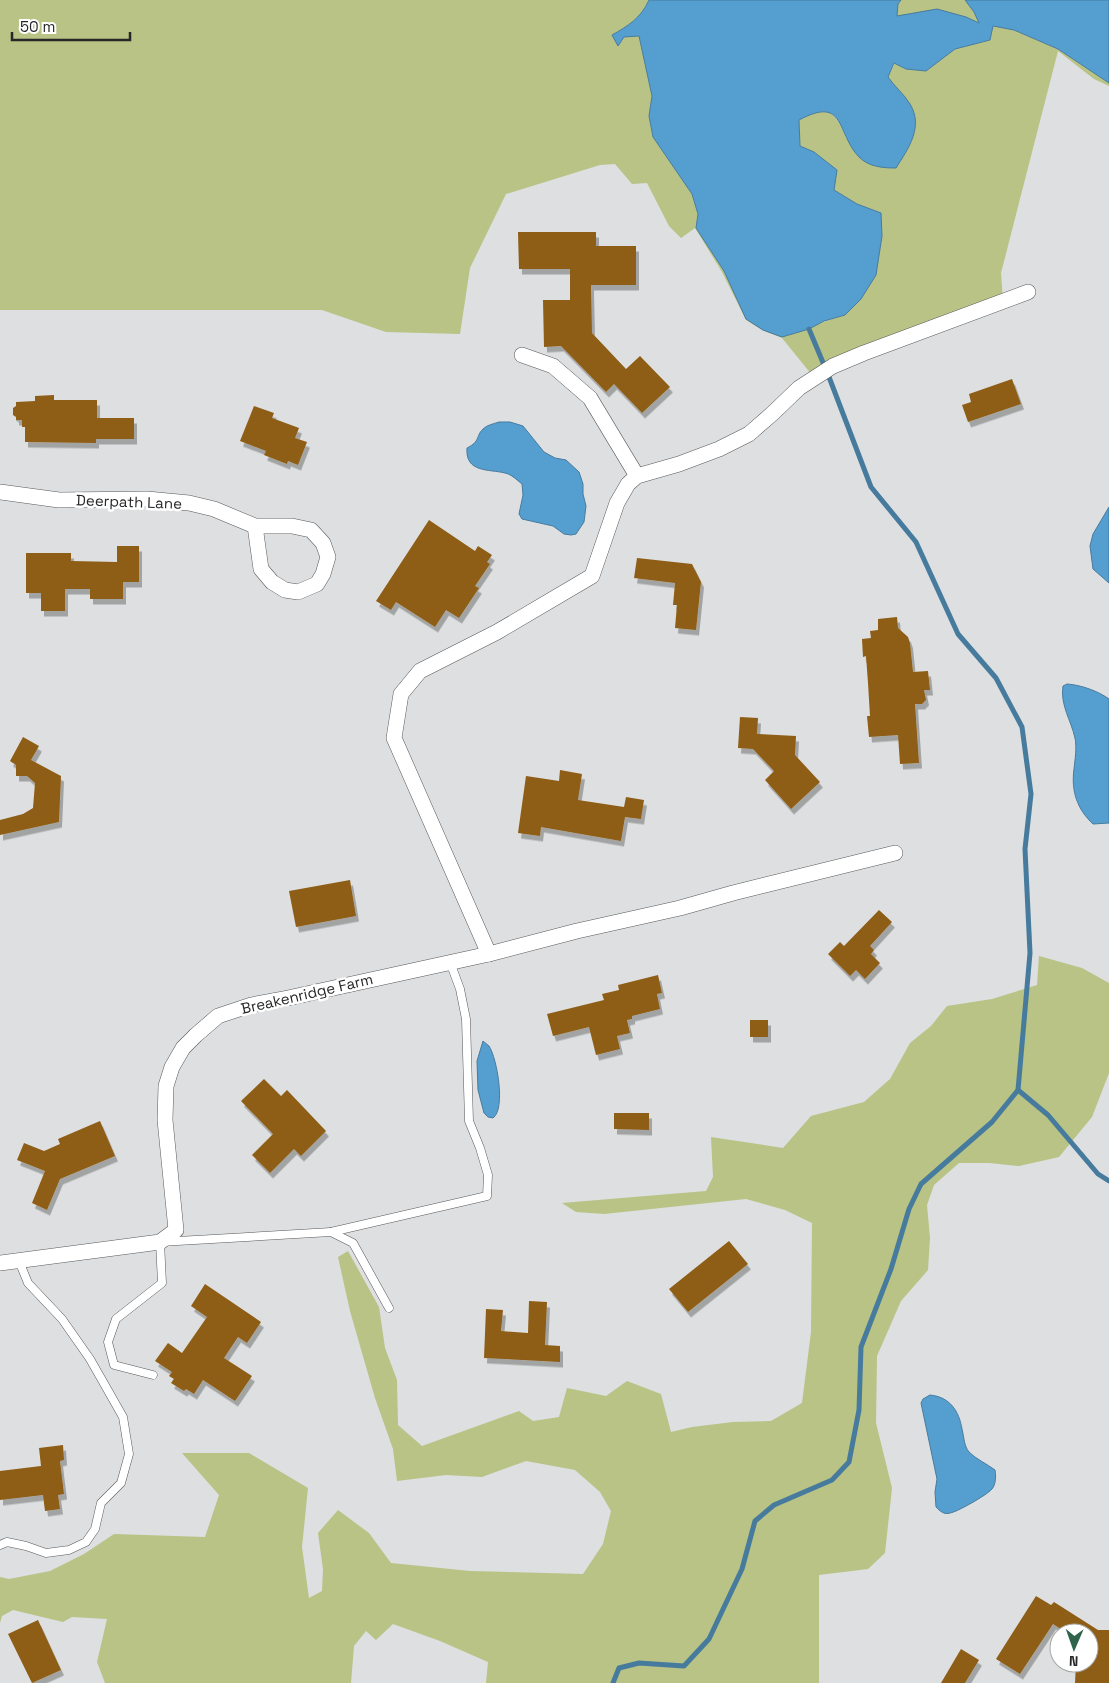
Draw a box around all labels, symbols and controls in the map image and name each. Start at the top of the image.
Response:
scale bar [12,10,130,42]
text: 50 m [20,17,55,36]
street label: Deerpath Lane [76,490,182,513]
street label: Breakenridge Farm [239,969,375,1018]
north arrow [1049,1623,1099,1673]
text: N [1069,1652,1079,1670]

